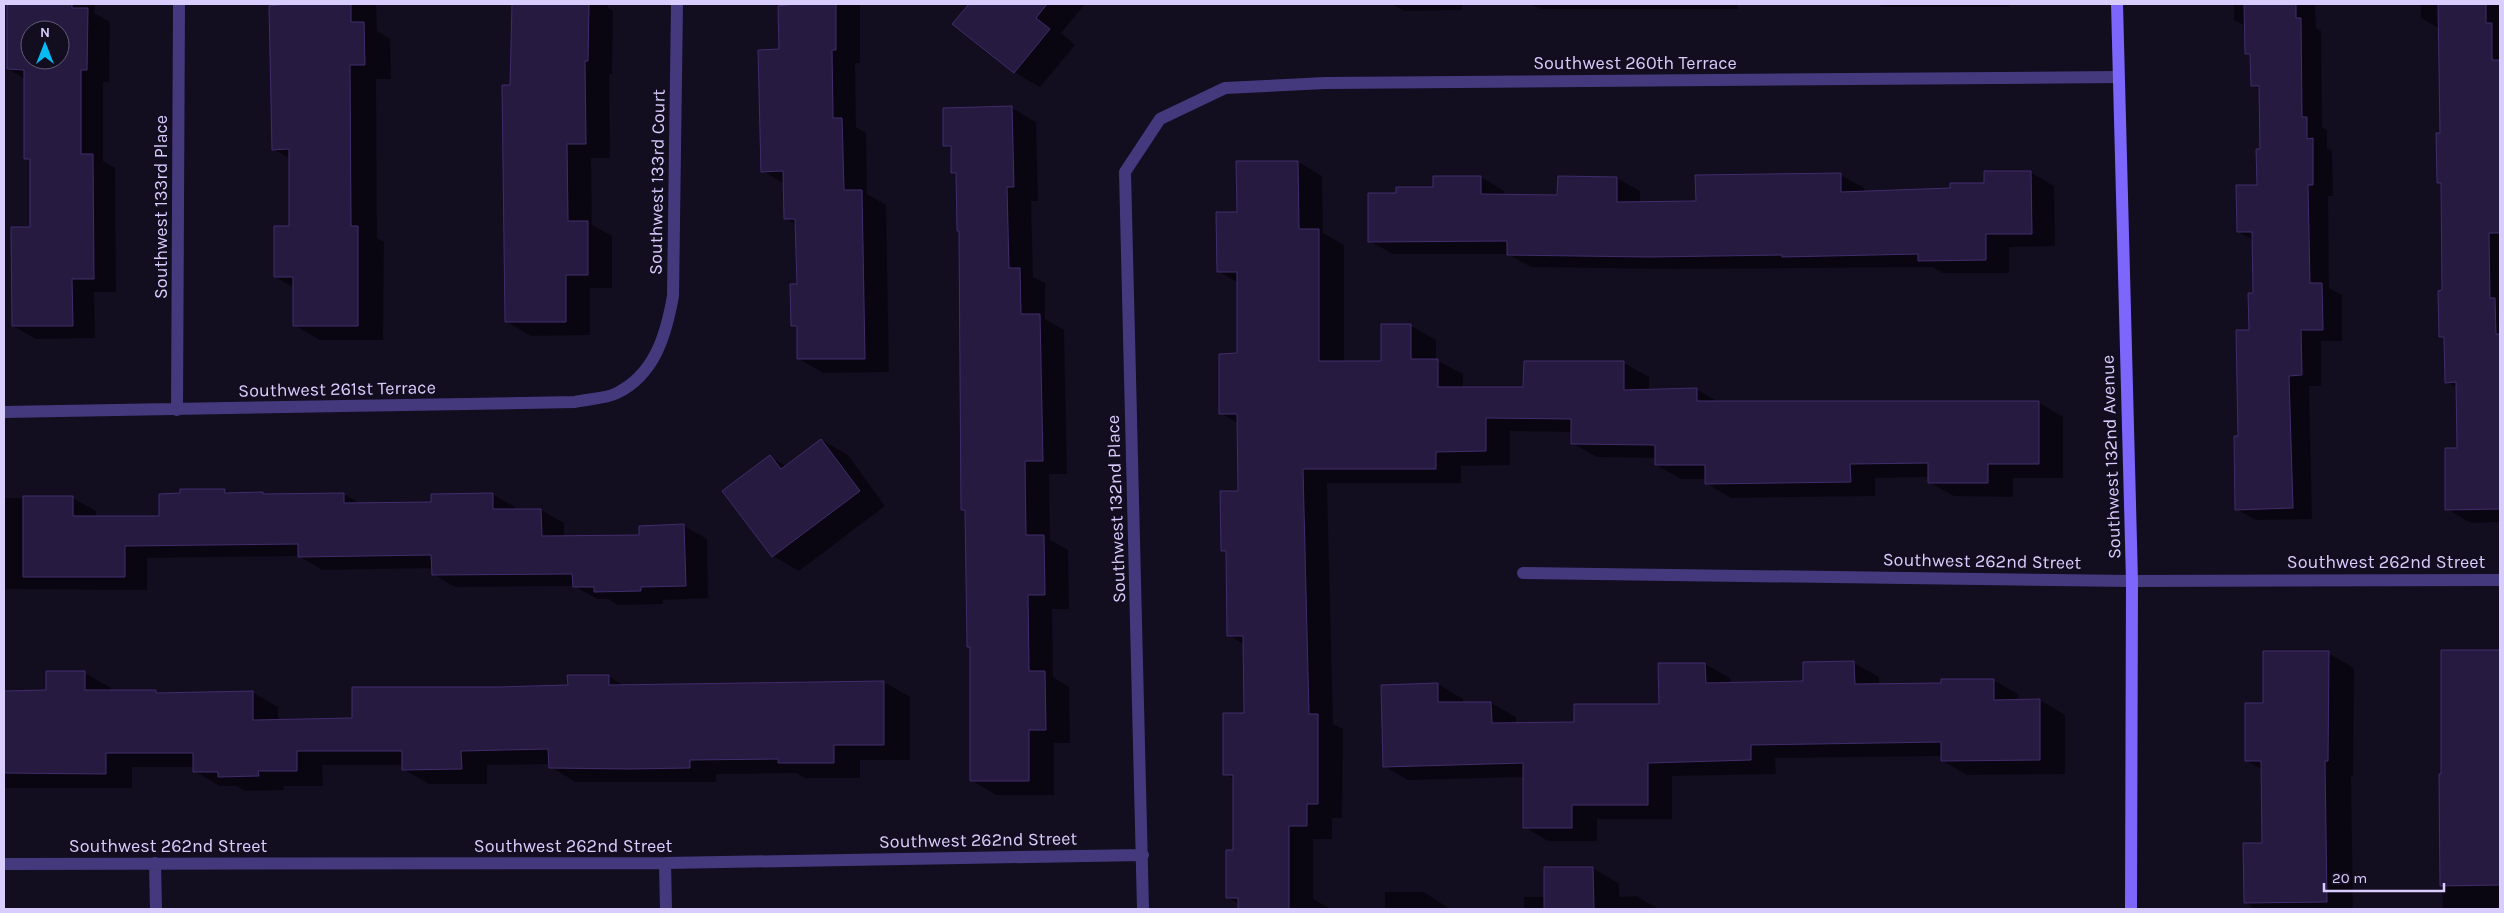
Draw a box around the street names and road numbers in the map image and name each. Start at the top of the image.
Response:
street label: Southwest 260th Terrace [1533,52,1737,74]
street label: Southwest 133rd Court [644,89,670,275]
street label: Southwest 133rd Place [150,115,172,299]
street label: Southwest 132nd Avenue [2096,355,2126,559]
street label: Southwest 261st Terrace [238,376,436,402]
street label: Southwest 132nd Place [1102,415,1130,603]
street label: Southwest 262nd Street [1883,548,2082,574]
street label: Southwest 262nd Street [2287,551,2485,573]
street label: Southwest 262nd Street [879,827,1078,853]
street label: Southwest 262nd Street [69,835,267,857]
street label: Southwest 262nd Street [474,835,672,857]

